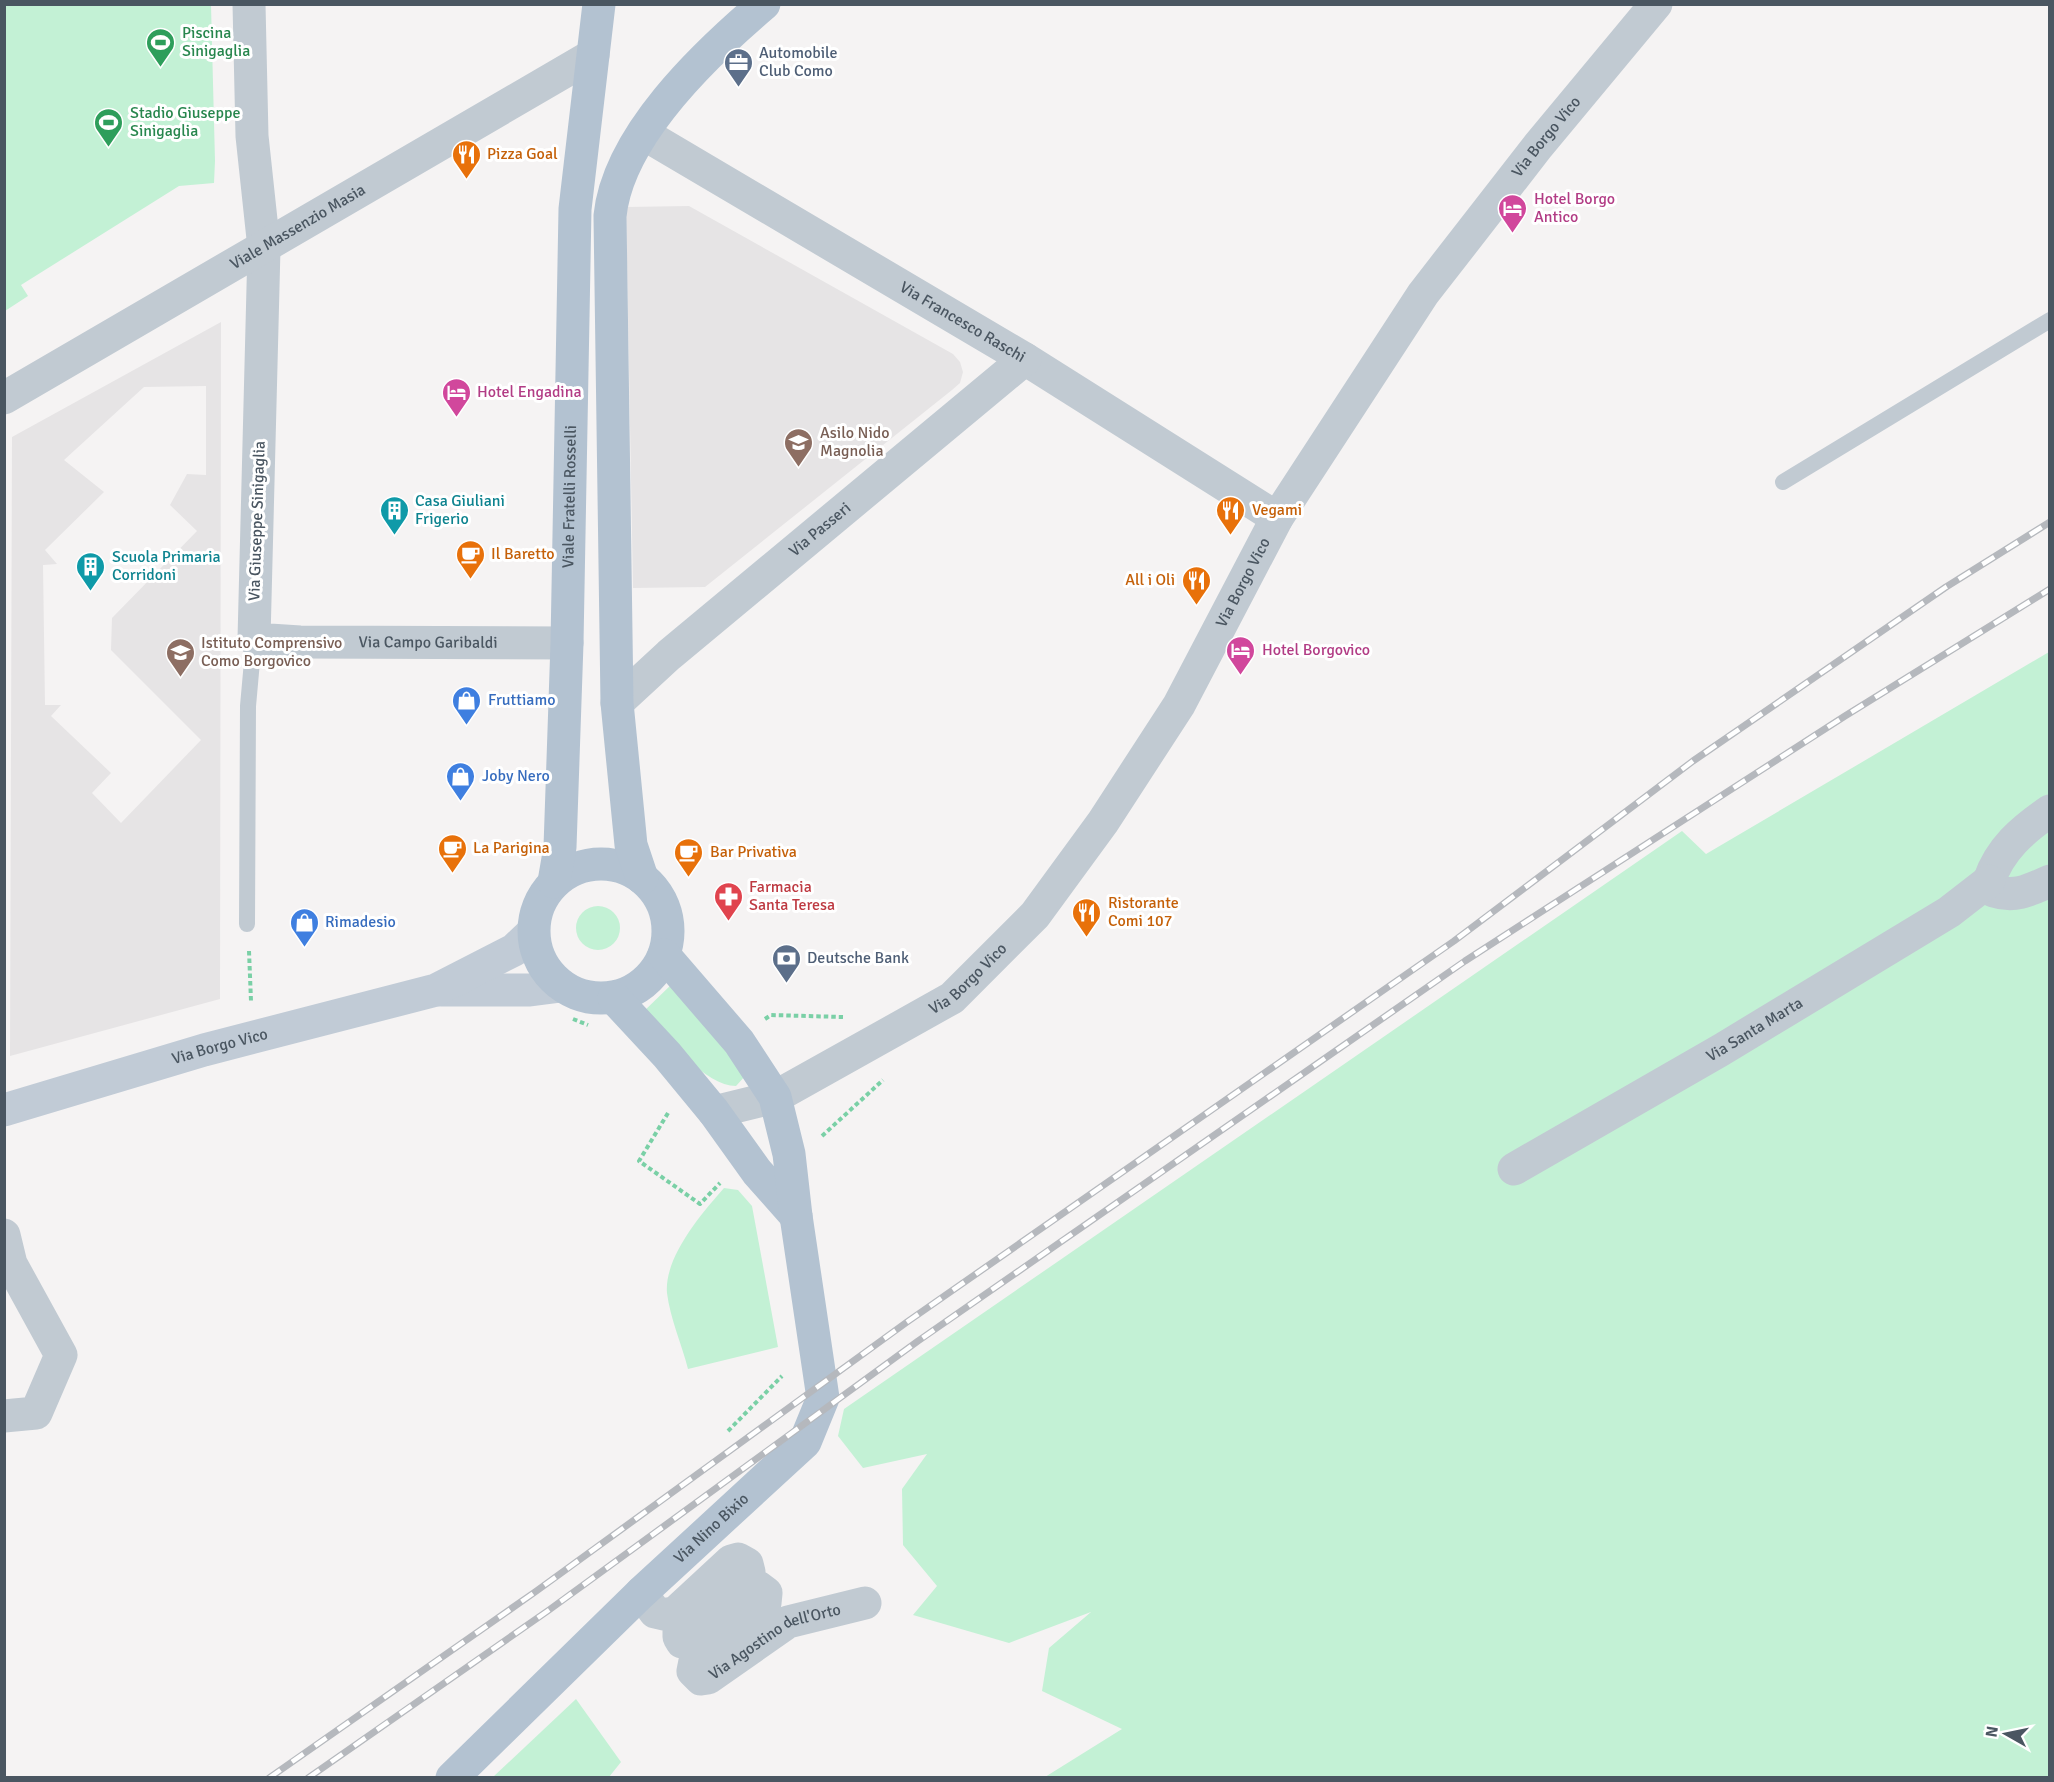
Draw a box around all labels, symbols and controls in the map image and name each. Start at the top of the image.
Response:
place label: Piscina Sinigaglia [182,23,250,61]
sports icon: Piscina Sinigaglia [145,26,177,68]
place label: Automobile Club Como [759,43,838,81]
office icon: Automobile Club Como [722,46,754,88]
street label: Via Borgo Vico [1507,92,1585,181]
place label: Stadio Giuseppe Sinigaglia [130,103,241,141]
sports icon: Stadio Giuseppe Sinigaglia [93,106,125,148]
restaurant icon: Pizza Goal [450,138,482,180]
place label: Pizza Goal [487,144,558,164]
street label: Viale Massenzio Masia [226,180,369,274]
place label: Hotel Borgo Antico [1534,189,1615,227]
hotel icon: Hotel Borgo Antico [1497,192,1529,234]
street label: Via Francesco Raschi [896,277,1029,367]
hotel icon: Hotel Engadina [440,376,472,418]
place label: Hotel Engadina [477,382,582,402]
place label: Asilo Nido Magnolia [820,423,890,461]
street label: Viale Fratelli Rosselli [558,425,581,568]
school or university icon: Asilo Nido Magnolia [783,426,815,468]
street label: Via Giuseppe Sinigaglia [244,441,270,601]
place label: Casa Giuliani Frigerio [415,491,505,529]
building icon: Casa Giuliani Frigerio [378,494,410,536]
restaurant icon: Vegami [1215,494,1247,536]
street label: Via Passeri [785,498,855,561]
place label: Vegami [1252,500,1302,520]
street label: Via Borgo Vico [1211,534,1275,631]
cafe icon: Il Baretto [454,538,486,580]
place label: Il Baretto [491,544,555,564]
place label: Scuola Primaria Corridoni [112,547,221,585]
building icon: Scuola Primaria Corridoni [75,550,107,592]
restaurant icon: All i Oli [1180,564,1212,606]
place label: All i Oli [1125,570,1175,590]
street label: Via Campo Garibaldi [359,632,498,653]
place label: Istituto Comprensivo Como Borgovico [201,633,342,671]
hotel icon: Hotel Borgovico [1225,634,1257,676]
school or university icon: Istituto Comprensivo Como Borgovico [164,636,196,678]
place label: Hotel Borgovico [1262,640,1370,660]
shop icon: Fruttiamo [451,684,483,726]
place label: Fruttiamo [488,690,555,710]
shop icon: Joby Nero [445,760,477,802]
place label: Joby Nero [482,766,550,786]
cafe icon: La Parigina [436,832,468,874]
cafe icon: Bar Privativa [673,836,705,878]
place label: La Parigina [473,838,550,858]
place label: Bar Privativa [710,842,797,862]
place label: Farmacia Santa Teresa [749,877,835,915]
pharmacy icon: Farmacia Santa Teresa [712,880,744,922]
place label: Ristorante Comi 107 [1108,893,1179,931]
restaurant icon: Ristorante Comi 107 [1071,896,1103,938]
shop icon: Rimadesio [288,906,320,948]
place label: Rimadesio [325,912,396,932]
street label: Via Borgo Vico [925,939,1011,1019]
bank icon: Deutsche Bank [770,942,802,984]
place label: Deutsche Bank [807,948,909,968]
street label: Via Santa Marta [1703,993,1806,1066]
street label: Via Borgo Vico [169,1024,270,1069]
street label: Via Nino Bixio [670,1489,753,1568]
street label: Via Agostino dell'Orto [705,1599,843,1684]
north arrow [1976,1704,2036,1764]
text: N [1981,1725,2003,1739]

